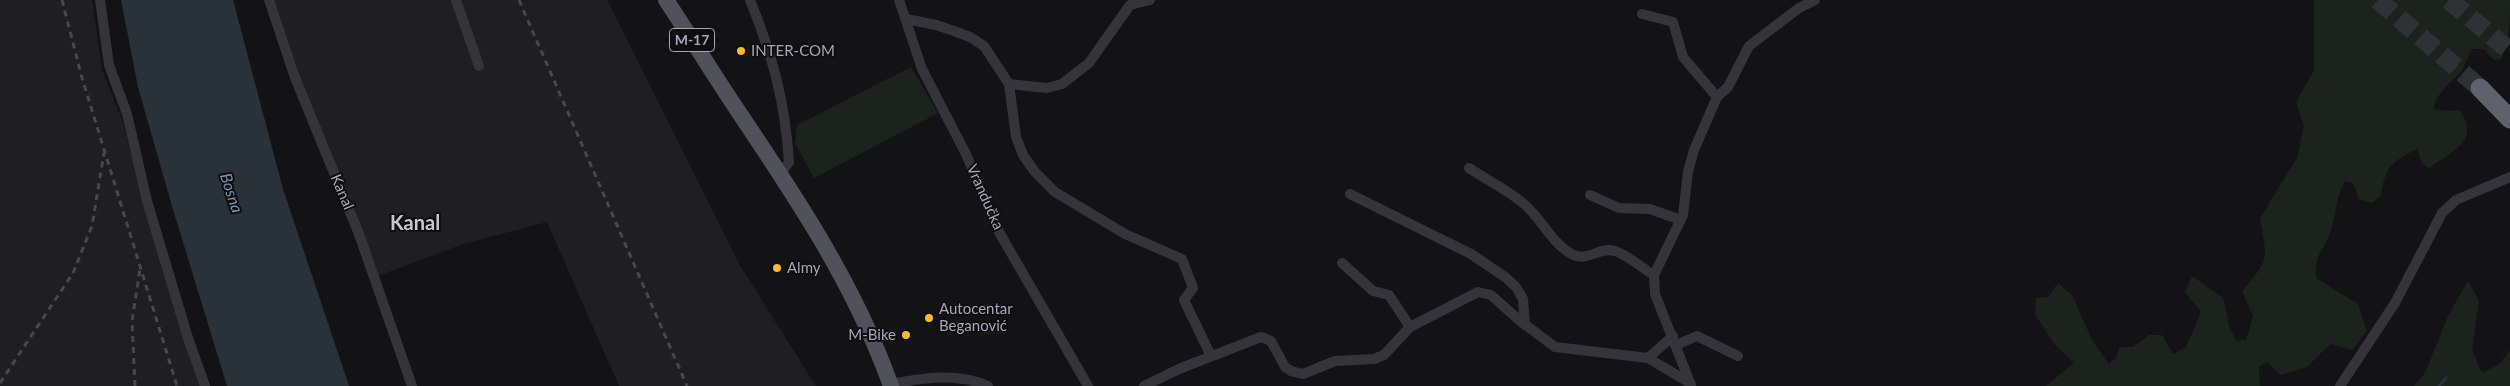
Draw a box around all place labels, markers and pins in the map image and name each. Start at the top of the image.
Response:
place label: INTER-COM [751,42,835,60]
marker: INTER-COM [735,45,747,57]
place label: Almy [787,259,821,277]
marker: Almy [771,262,783,274]
place label: Autocentar Beganović [939,300,1013,335]
marker: Autocentar Beganović [923,312,935,324]
place label: M-Bike [848,326,896,344]
marker: M-Bike [900,329,912,341]

